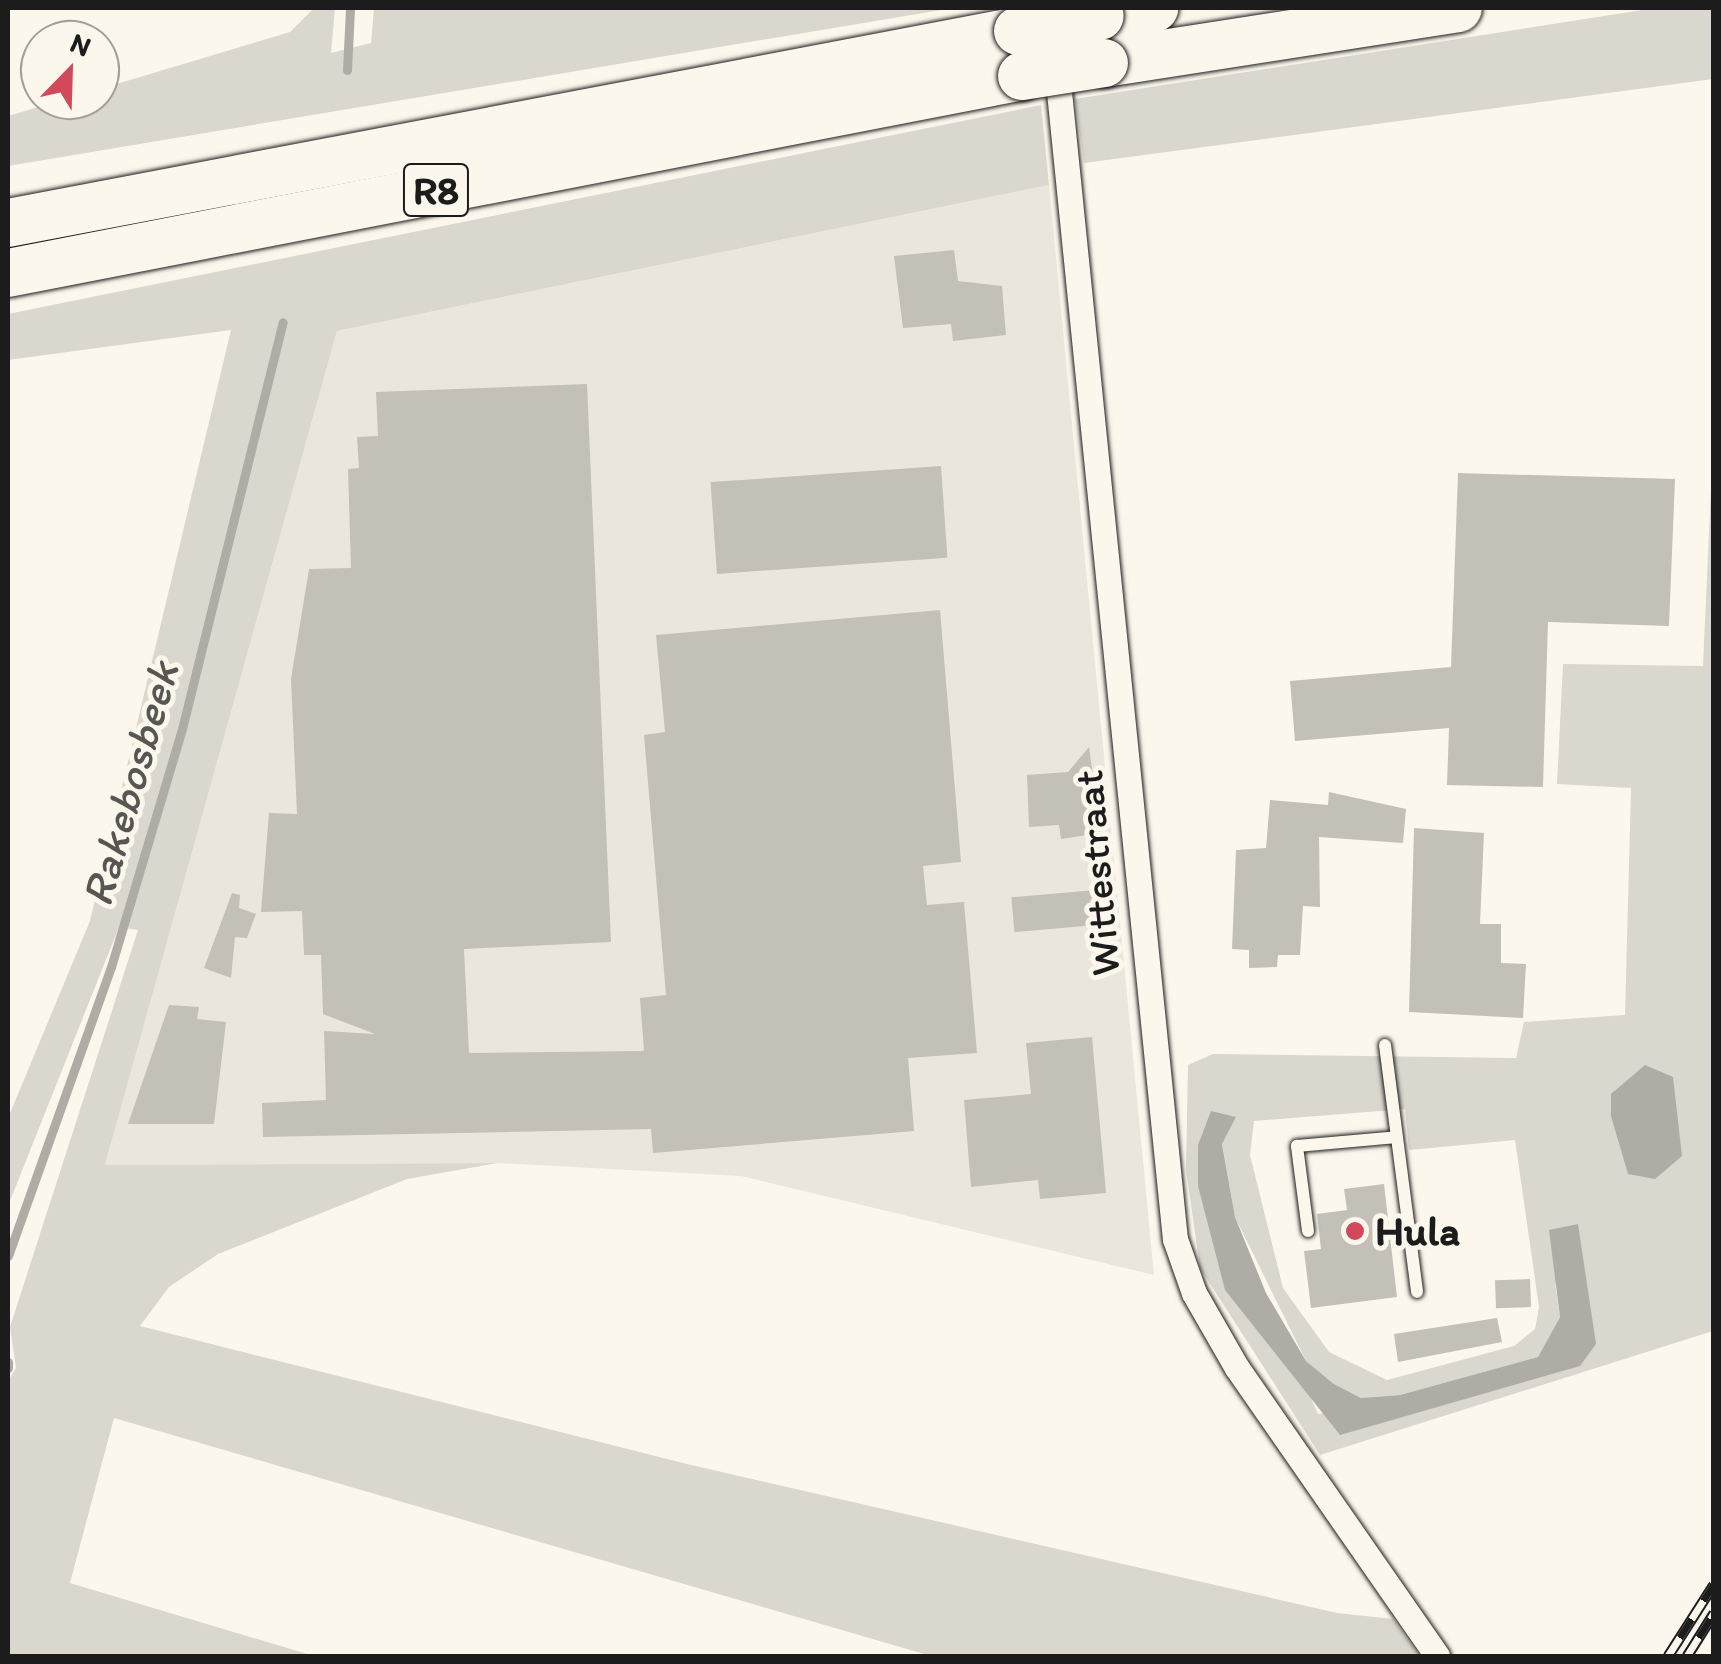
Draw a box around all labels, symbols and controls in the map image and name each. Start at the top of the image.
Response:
north arrow [20,20,120,120]
text: N [66,25,96,64]
road number: R8 [401,155,471,225]
water label: Rakebosbeek [69,656,191,912]
street label: Wittestraat [1063,768,1131,978]
place label: Hula [1375,1206,1460,1256]
marker: Hula [1344,1220,1366,1242]

